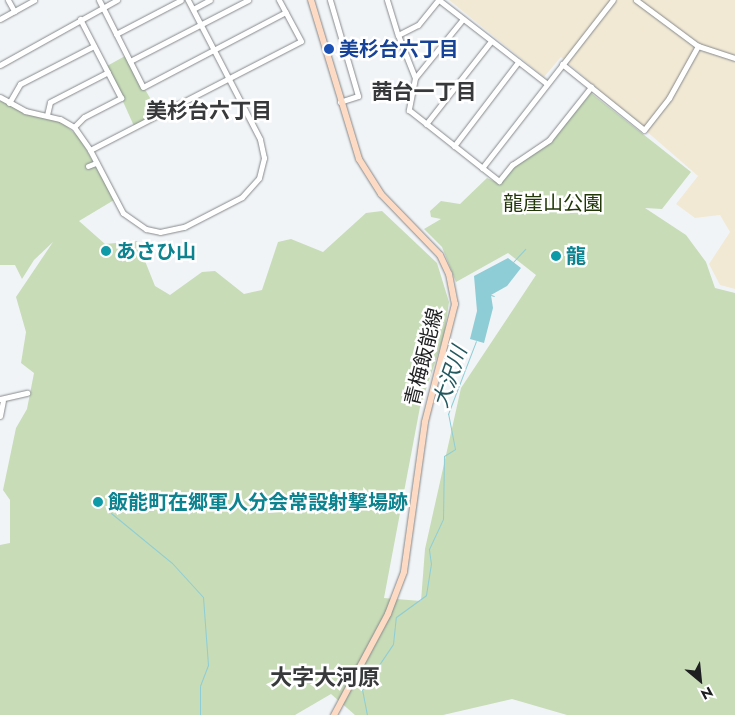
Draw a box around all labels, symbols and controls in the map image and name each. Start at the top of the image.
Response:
place label: 美杉台六丁目 [339,37,459,61]
marker: 美杉台六丁目 [323,43,335,55]
district label: 茜台一丁目 [372,79,476,105]
district label: 美杉台六丁目 [146,98,272,124]
park label: 龍崖山公園 [503,191,603,215]
place label: あさひ山 [116,239,196,263]
place label: 龍 [566,244,586,268]
marker: あさひ山 [100,245,112,257]
marker: 龍 [550,250,562,262]
street label: 青梅飯能線 [400,306,448,408]
water label: 大沢川 [428,343,472,411]
place label: 飯能町在郷軍人分会常設射撃場跡 [108,490,408,514]
marker: 飯能町在郷軍人分会常設射撃場跡 [92,496,104,508]
north arrow [675,655,725,705]
district label: 大字大河原 [270,665,380,691]
text: N [697,682,717,705]

